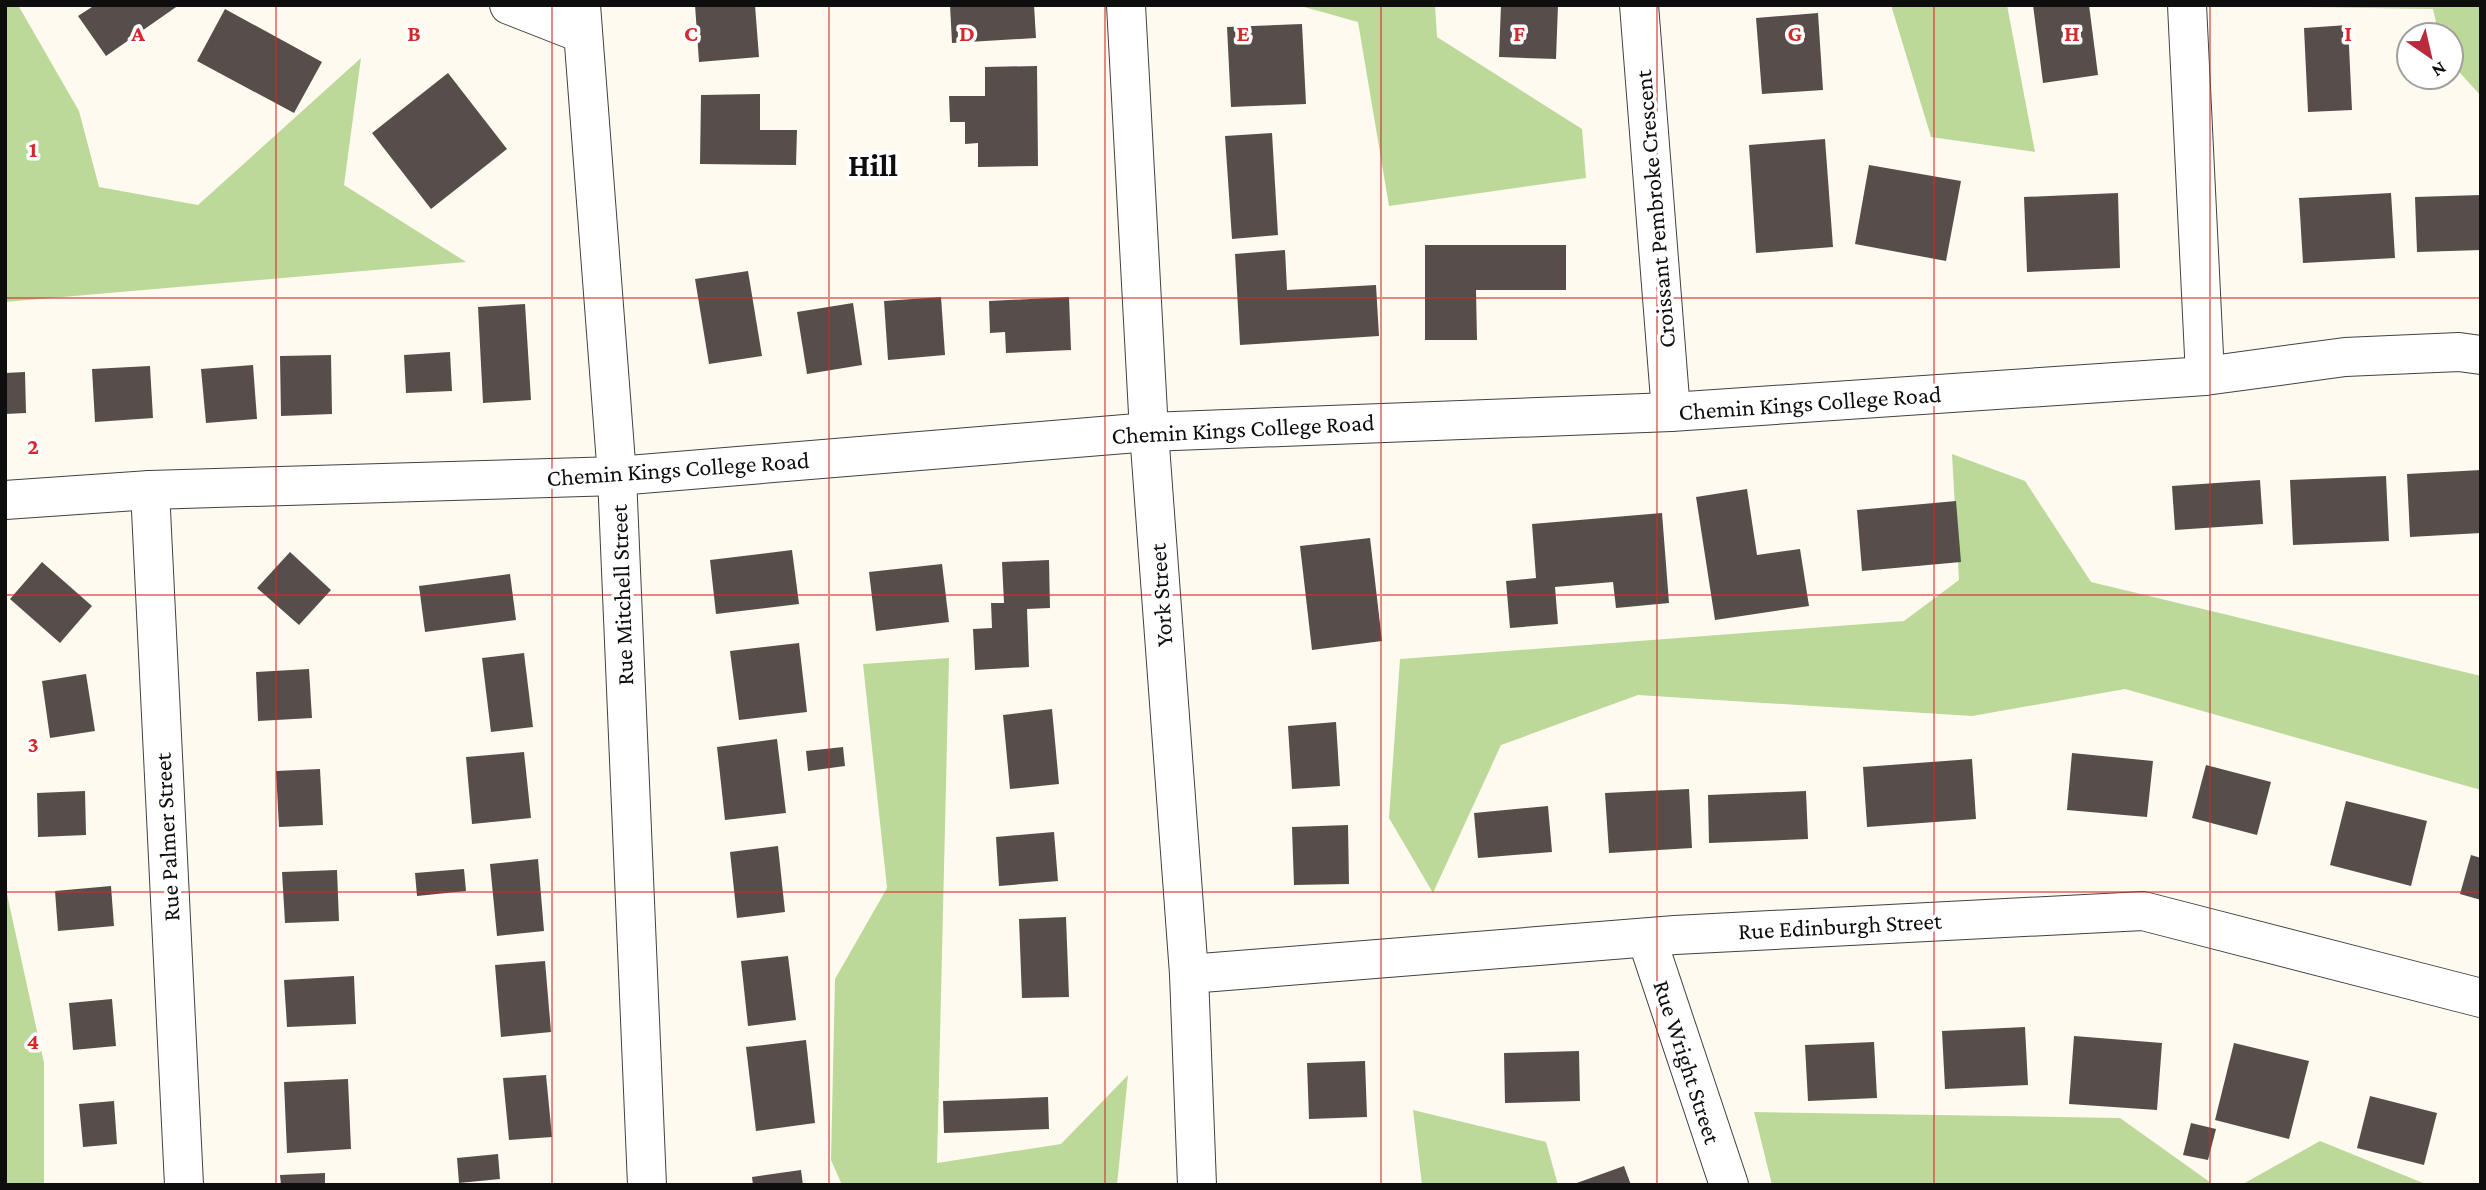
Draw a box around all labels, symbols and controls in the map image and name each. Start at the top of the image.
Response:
text: A [130,20,145,46]
text: B [407,20,421,46]
text: C [684,20,698,46]
text: D [959,20,975,46]
text: E [1236,20,1250,46]
text: F [1513,20,1525,46]
text: G [1788,20,1803,46]
text: H [2064,20,2080,46]
text: I [2344,20,2352,46]
north arrow [2395,21,2465,91]
text: N [2428,57,2450,82]
street label: Croissant Pembroke Crescent [1629,68,1680,349]
text: 1 [29,136,38,162]
district label: Hill [848,147,898,183]
street label: Chemin Kings College Road [1678,380,1943,425]
street label: Chemin Kings College Road [1111,408,1375,449]
text: 2 [27,433,39,459]
street label: Chemin Kings College Road [546,446,811,491]
street label: Rue Mitchell Street [605,503,638,686]
street label: York Street [1143,541,1178,648]
text: 3 [27,731,39,757]
street label: Rue Palmer Street [149,751,184,922]
street label: Rue Edinburgh Street [1737,907,1944,944]
street label: Rue Wright Street [1648,977,1727,1148]
text: 4 [27,1028,39,1054]

